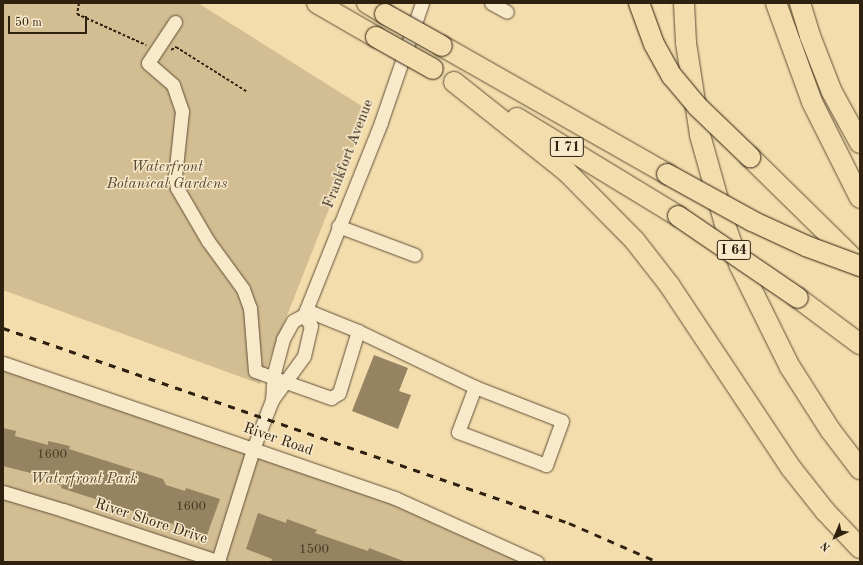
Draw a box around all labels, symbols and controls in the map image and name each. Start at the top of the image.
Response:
scale bar [10,8,89,34]
text: 50 m [15,17,42,29]
street label: Frankfort Avenue [320,97,378,211]
road number: I 71 [549,135,585,159]
park label: Waterfront Botanical Gardens [106,158,228,193]
road number: I 64 [716,238,752,262]
street label: River Road [241,420,315,460]
house number: 1600 [37,447,67,463]
park label: Waterfront Park [30,471,138,489]
street label: River Shore Drive [92,495,210,549]
house number: 1600 [176,499,206,515]
north arrow [815,517,855,557]
text: N [819,539,833,553]
house number: 1500 [299,542,329,558]

